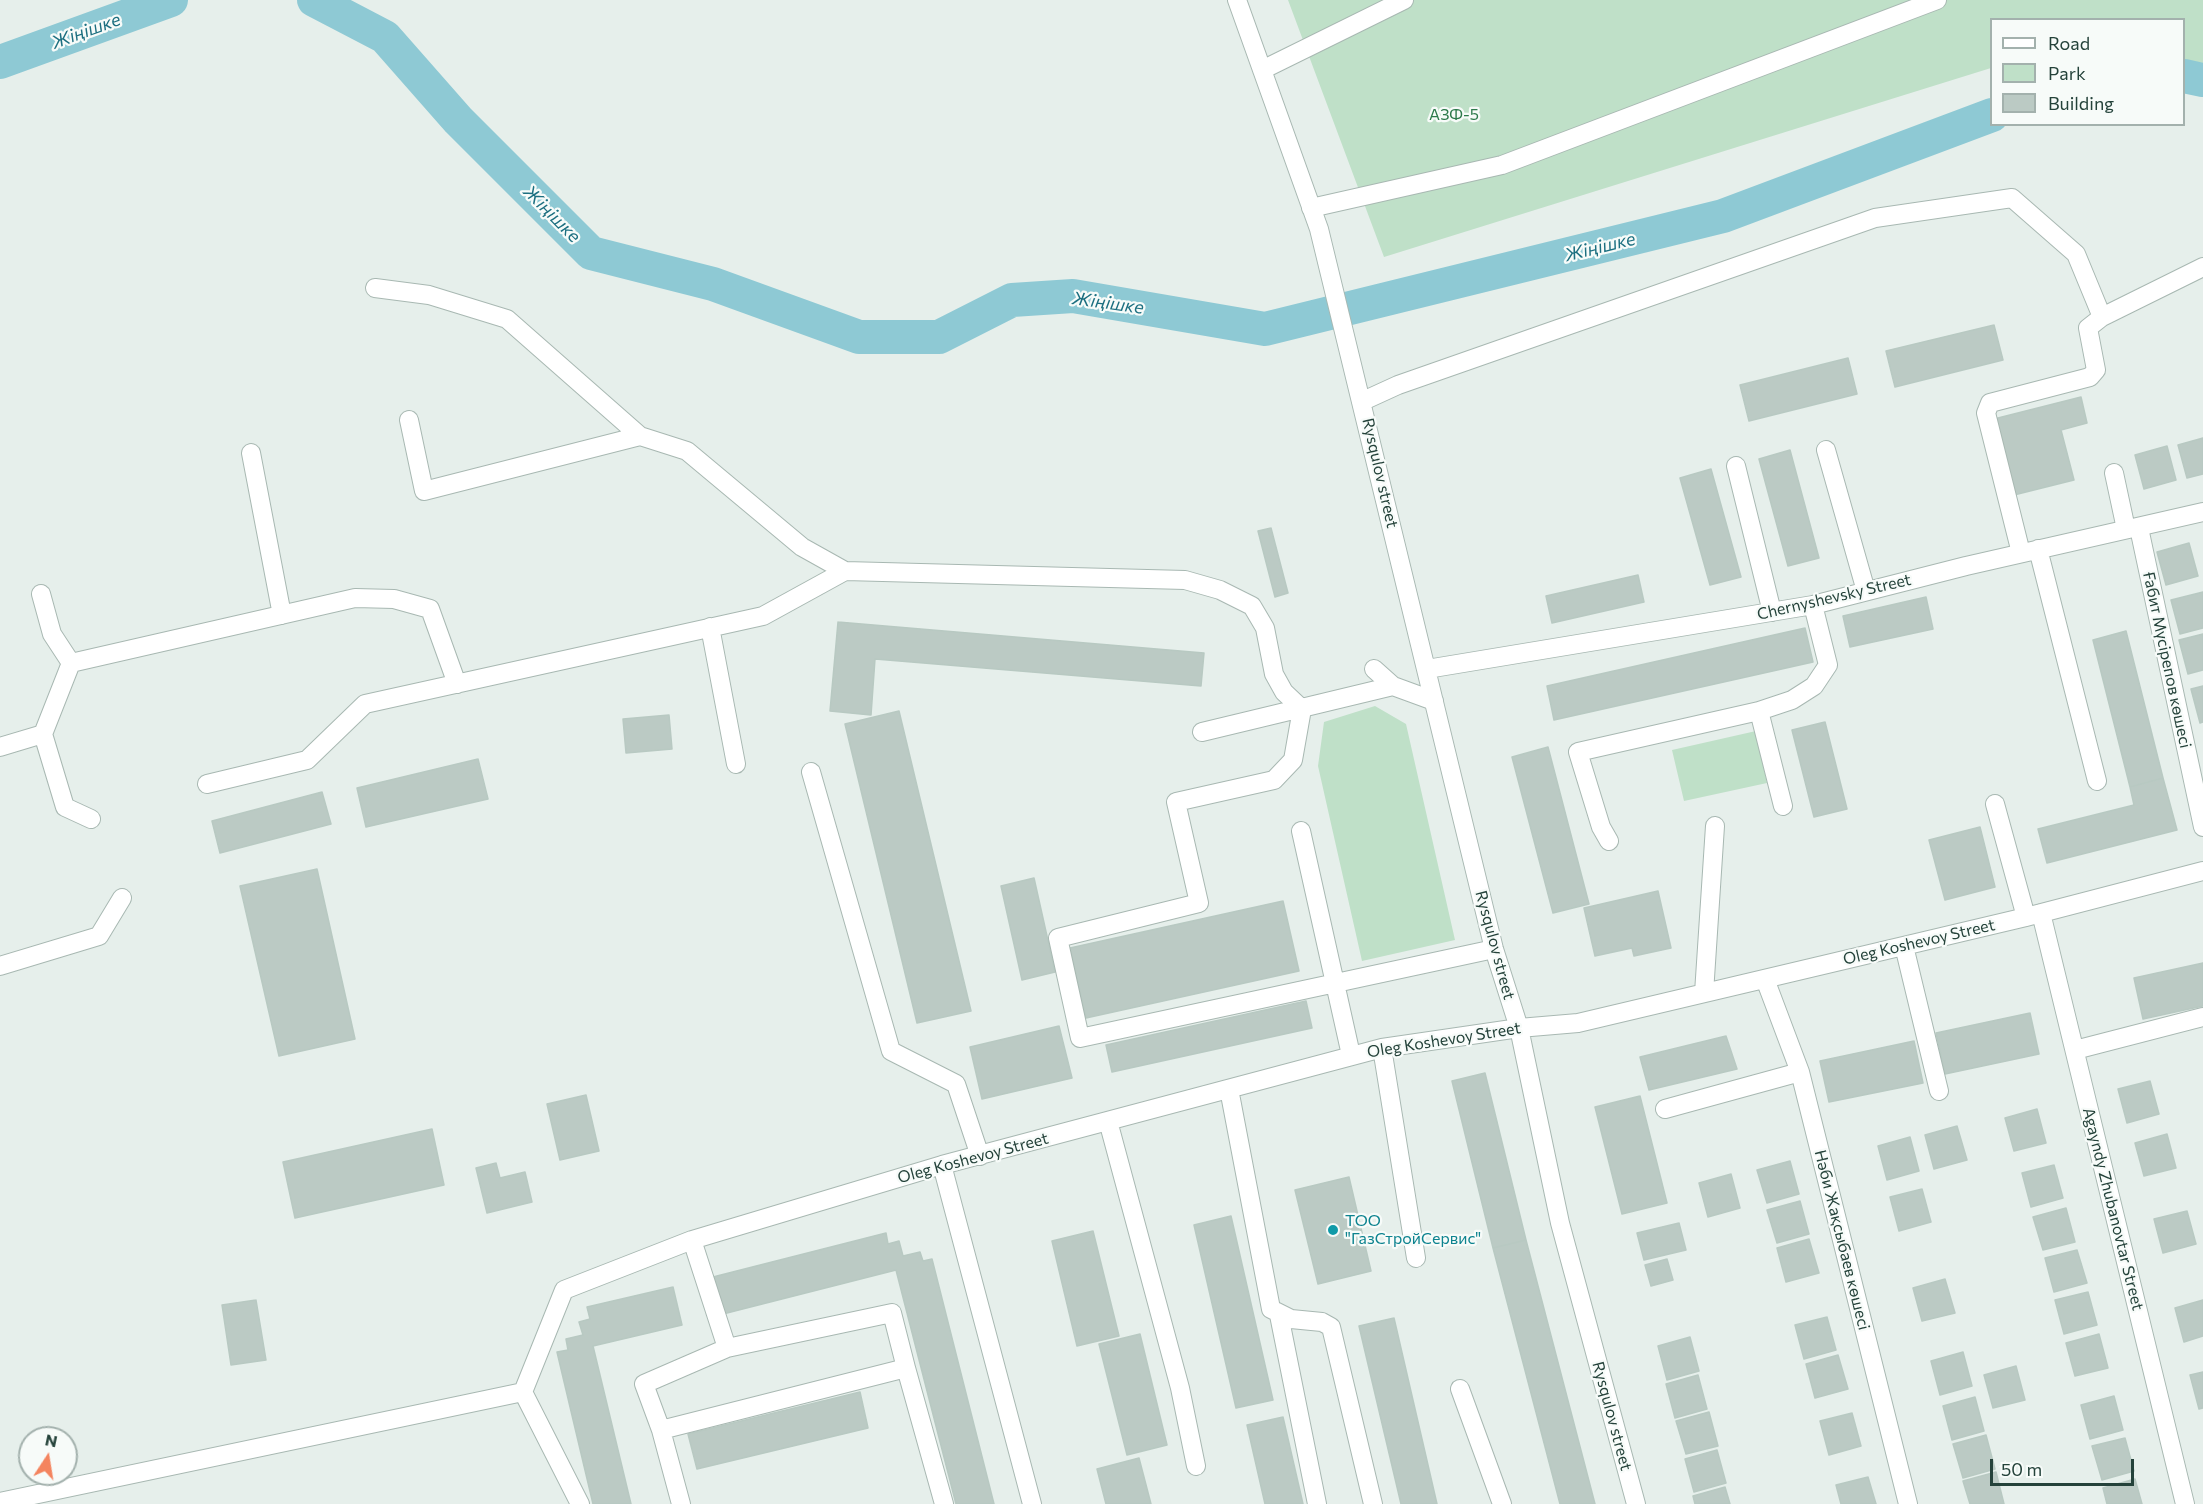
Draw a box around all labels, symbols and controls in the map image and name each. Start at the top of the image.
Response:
water label: Жіңішке [48,9,124,53]
legend [1990,18,2185,126]
text: Road [2048,32,2090,54]
text: Park [2048,62,2086,84]
text: Building [2048,92,2114,114]
park label: АЗФ-5 [1429,105,1479,125]
water label: Жіңішке [519,181,585,247]
water label: Жіңішке [1562,228,1638,266]
water label: Жіңішке [1071,287,1145,319]
street label: Rysqulov street [1358,416,1402,530]
street label: Chernyshevsky Street [1755,570,1913,624]
street label: Ғабит Мүсірепов көшесі [2139,570,2195,750]
street label: Rysqulov street [1471,888,1519,1002]
street label: Oleg Koshevoy Street [1841,915,1997,969]
street label: Oleg Koshevoy Street [1366,1018,1522,1062]
street label: Agayndy Zhubanovtar Street [2078,1106,2148,1312]
street label: Oleg Koshevoy Street [895,1129,1051,1187]
street label: Нәби Жақсыбаев көшесі [1810,1148,1874,1332]
place label: ТОО "ГазСтройСервис" [1345,1211,1481,1249]
marker: ТОО "ГазСтройСервис" [1326,1223,1340,1237]
street label: Rysqulov street [1588,1359,1636,1473]
north arrow [18,1426,78,1486]
text: N [44,1429,59,1450]
scale bar [1993,1447,2137,1485]
text: 50 m [2001,1458,2042,1480]

